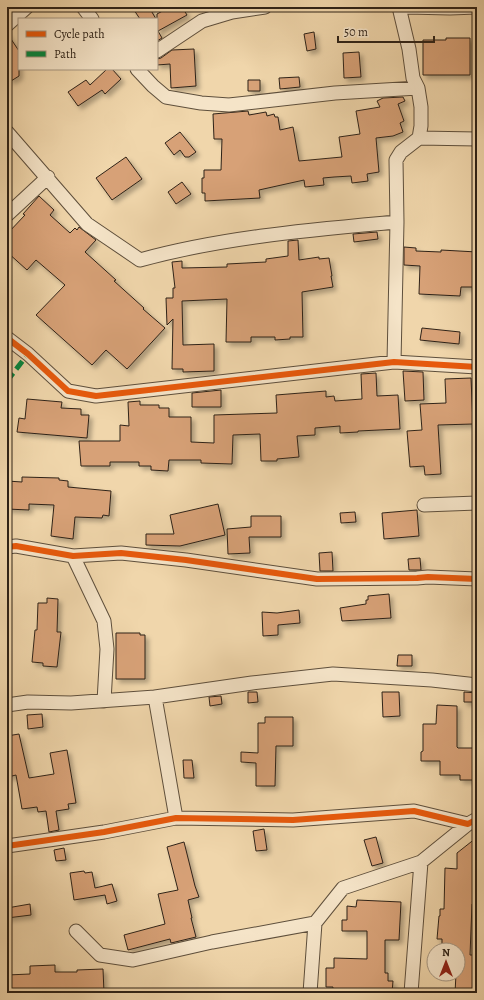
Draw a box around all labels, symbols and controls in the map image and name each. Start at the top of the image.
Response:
legend [18,18,158,70]
scale bar [338,18,434,44]
text: 50 m [344,24,368,40]
text: Cycle path [54,26,105,42]
text: Path [54,46,77,62]
north arrow [426,942,466,982]
text: N [442,945,450,960]

